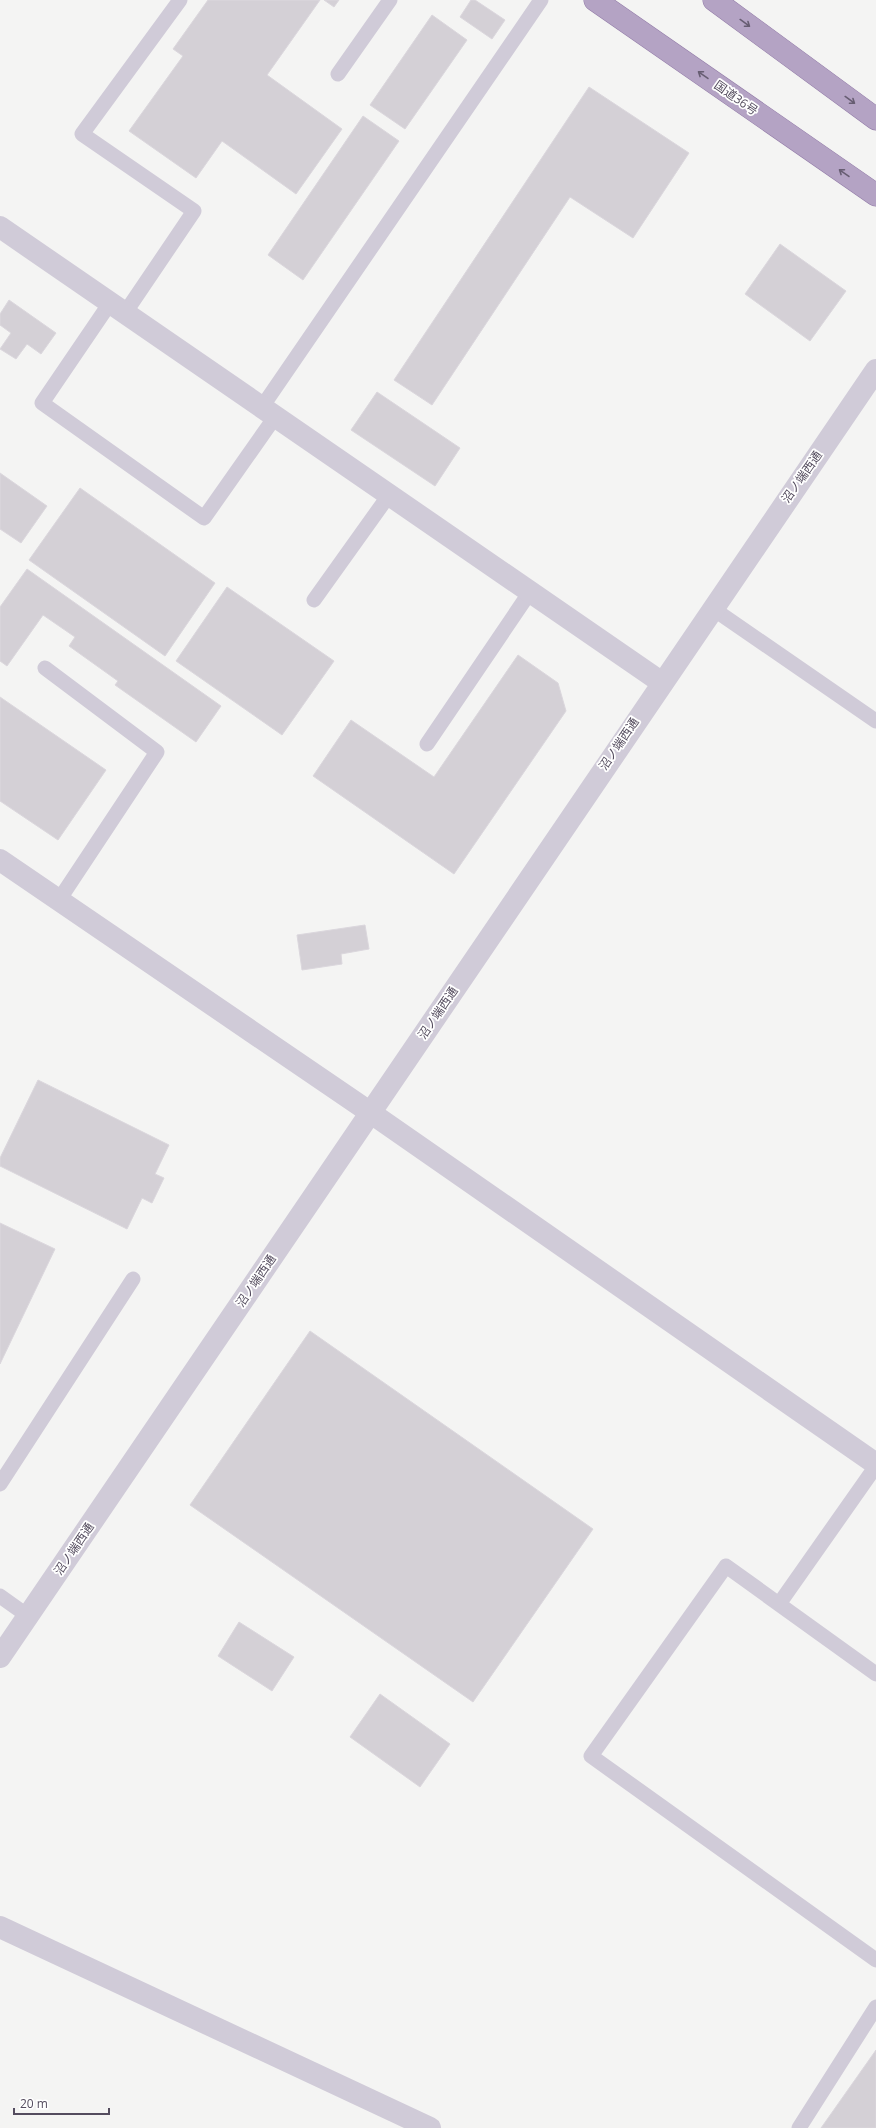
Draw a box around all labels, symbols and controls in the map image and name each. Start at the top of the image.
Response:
one-way arrow [740,19,751,27]
one-way arrow [697,71,708,79]
street label: 国道36号 [711,76,762,119]
one-way arrow [844,96,855,104]
one-way arrow [839,169,850,177]
street label: 沼ノ端西通 [777,447,826,506]
street label: 沼ノ端西通 [595,714,642,773]
street label: 沼ノ端西通 [414,983,461,1042]
street label: 沼ノ端西通 [232,1251,279,1310]
street label: 沼ノ端西通 [50,1519,97,1578]
scale bar [14,2090,109,2116]
text: 20 m [20,2095,48,2112]

